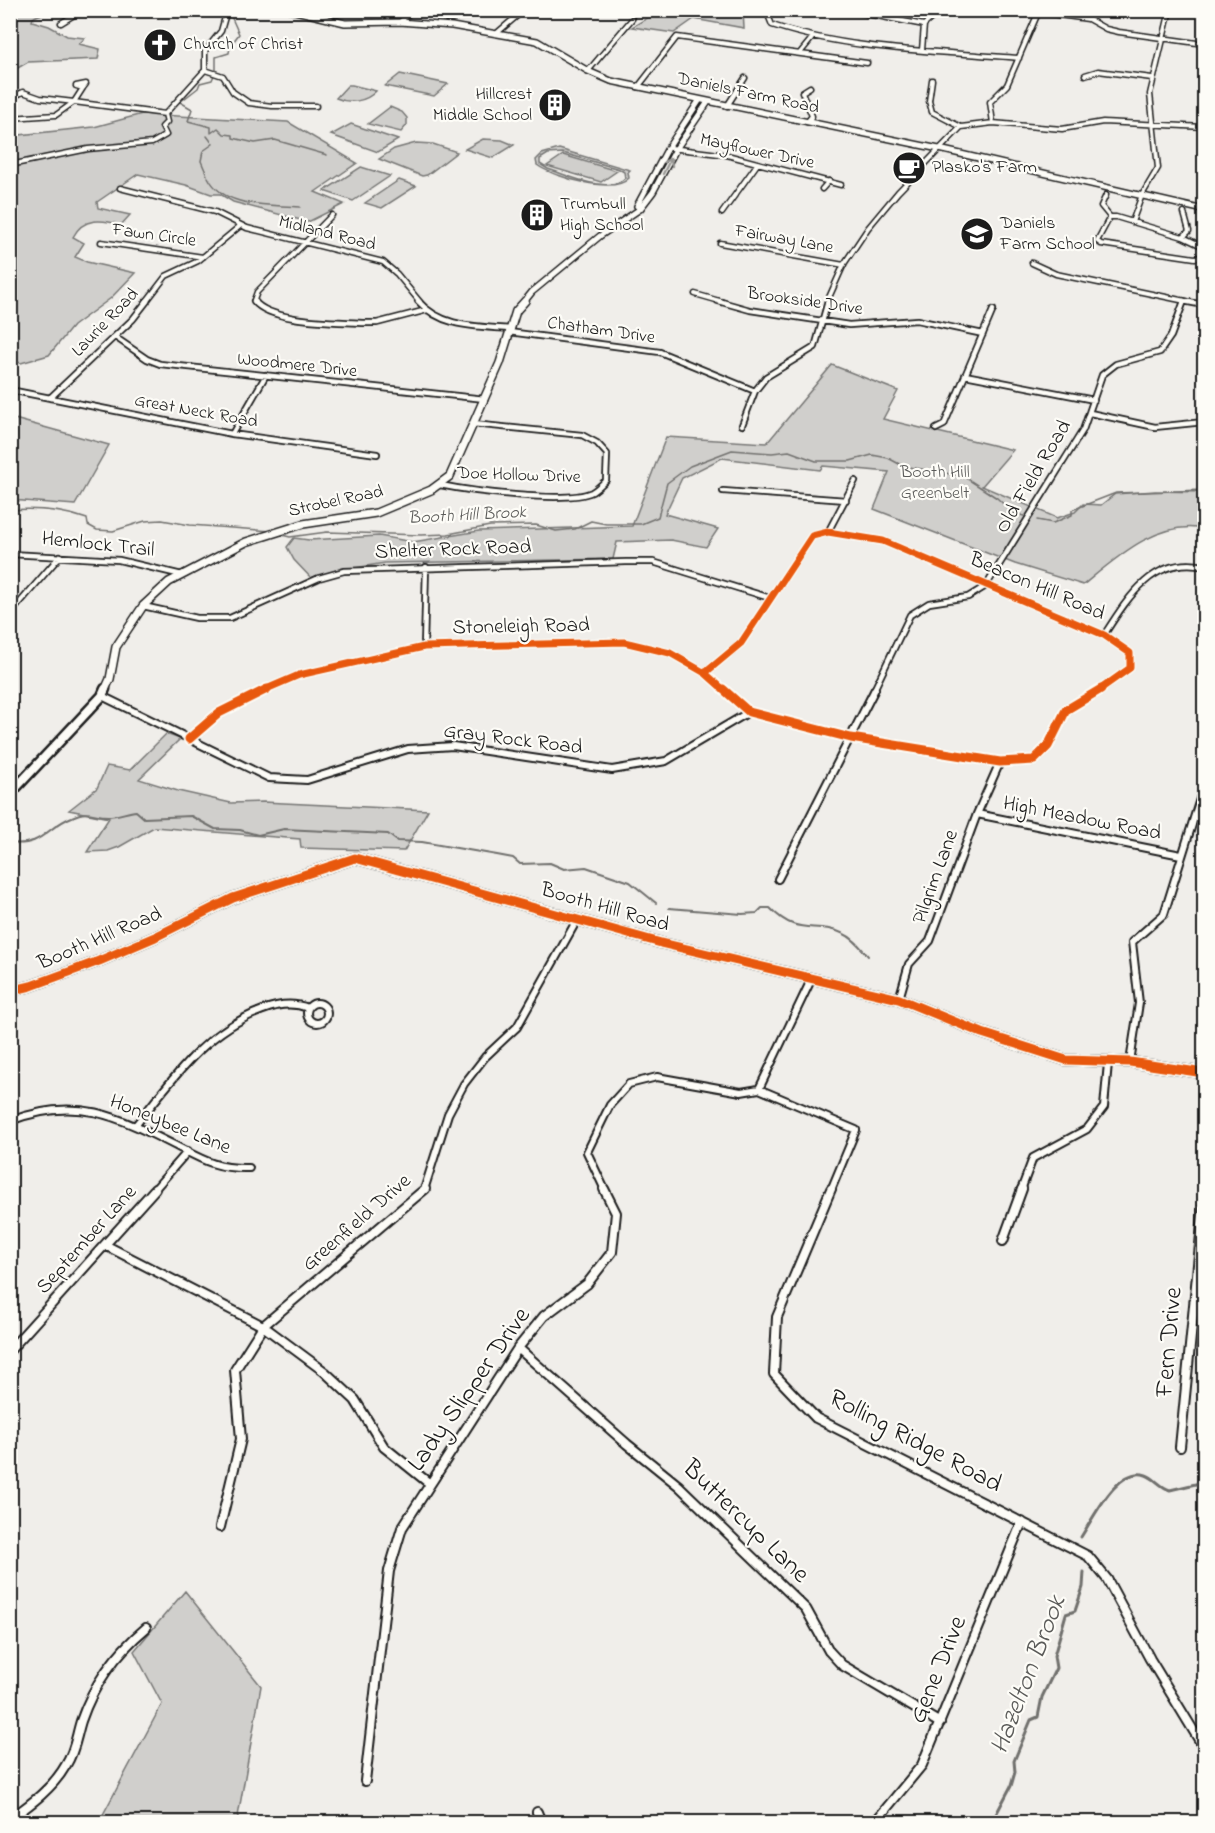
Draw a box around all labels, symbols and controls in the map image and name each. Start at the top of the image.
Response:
church icon: Church of Christ [142,27,178,63]
place label: Church of Christ [183,32,303,58]
street label: Daniels Farm Road [674,66,821,122]
place label: Hillcrest Middle School [433,82,532,129]
building icon: Hillcrest Middle School [537,87,573,123]
street label: Mayflower Drive [697,127,818,177]
cafe icon: Plasko's Farm [891,150,927,186]
place label: Plasko's Farm [932,155,1037,181]
one-way arrow [662,157,674,175]
place label: Trumbull High School [560,192,643,240]
building icon: Trumbull High School [519,197,555,233]
street label: Midland Road [275,209,379,259]
place label: Daniels Farm School [999,211,1095,258]
school or university icon: Daniels Farm School [959,216,995,252]
street label: Fawn Circle [109,217,198,255]
street label: Fairway Lane [732,218,836,262]
street label: Brookside Drive [745,281,865,323]
street label: Laurie Road [66,283,146,363]
street label: Chatham Drive [545,311,657,352]
street label: Woodmere Drive [236,347,359,385]
street label: Great Neck Road [132,388,260,436]
street label: Old Field Road [988,414,1080,539]
park label: Booth Hill Greenbelt [899,460,970,507]
street label: Doe Hollow Drive [456,461,582,491]
street label: Strobel Road [286,479,386,525]
water label: Booth Hill Brook [407,500,528,532]
street label: Hemlock Trail [40,524,156,566]
street label: Shelter Rock Road [374,532,532,568]
street label: Beacon Hill Road [964,545,1110,629]
street label: Stoneleigh Road [452,611,590,645]
street label: Gray Rock Road [441,717,584,765]
street label: High Meadow Road [1000,789,1164,851]
street label: Pilgrim Lane [905,825,969,929]
street label: Booth Hill Road [536,875,673,941]
street label: Booth Hill Road [32,899,167,979]
street label: Honeybee Lane [104,1087,236,1165]
street label: Greenfield Drive [296,1167,419,1279]
street label: September Lane [30,1178,145,1301]
street label: Fern Drive [1146,1285,1194,1400]
street label: Lady Slipper Drive [399,1299,541,1480]
street label: Rolling Ridge Road [821,1380,1009,1504]
street label: Buttercup Lane [672,1450,818,1593]
water label: Hazelton Brook [981,1589,1078,1760]
street label: Gene Drive [900,1610,978,1730]

